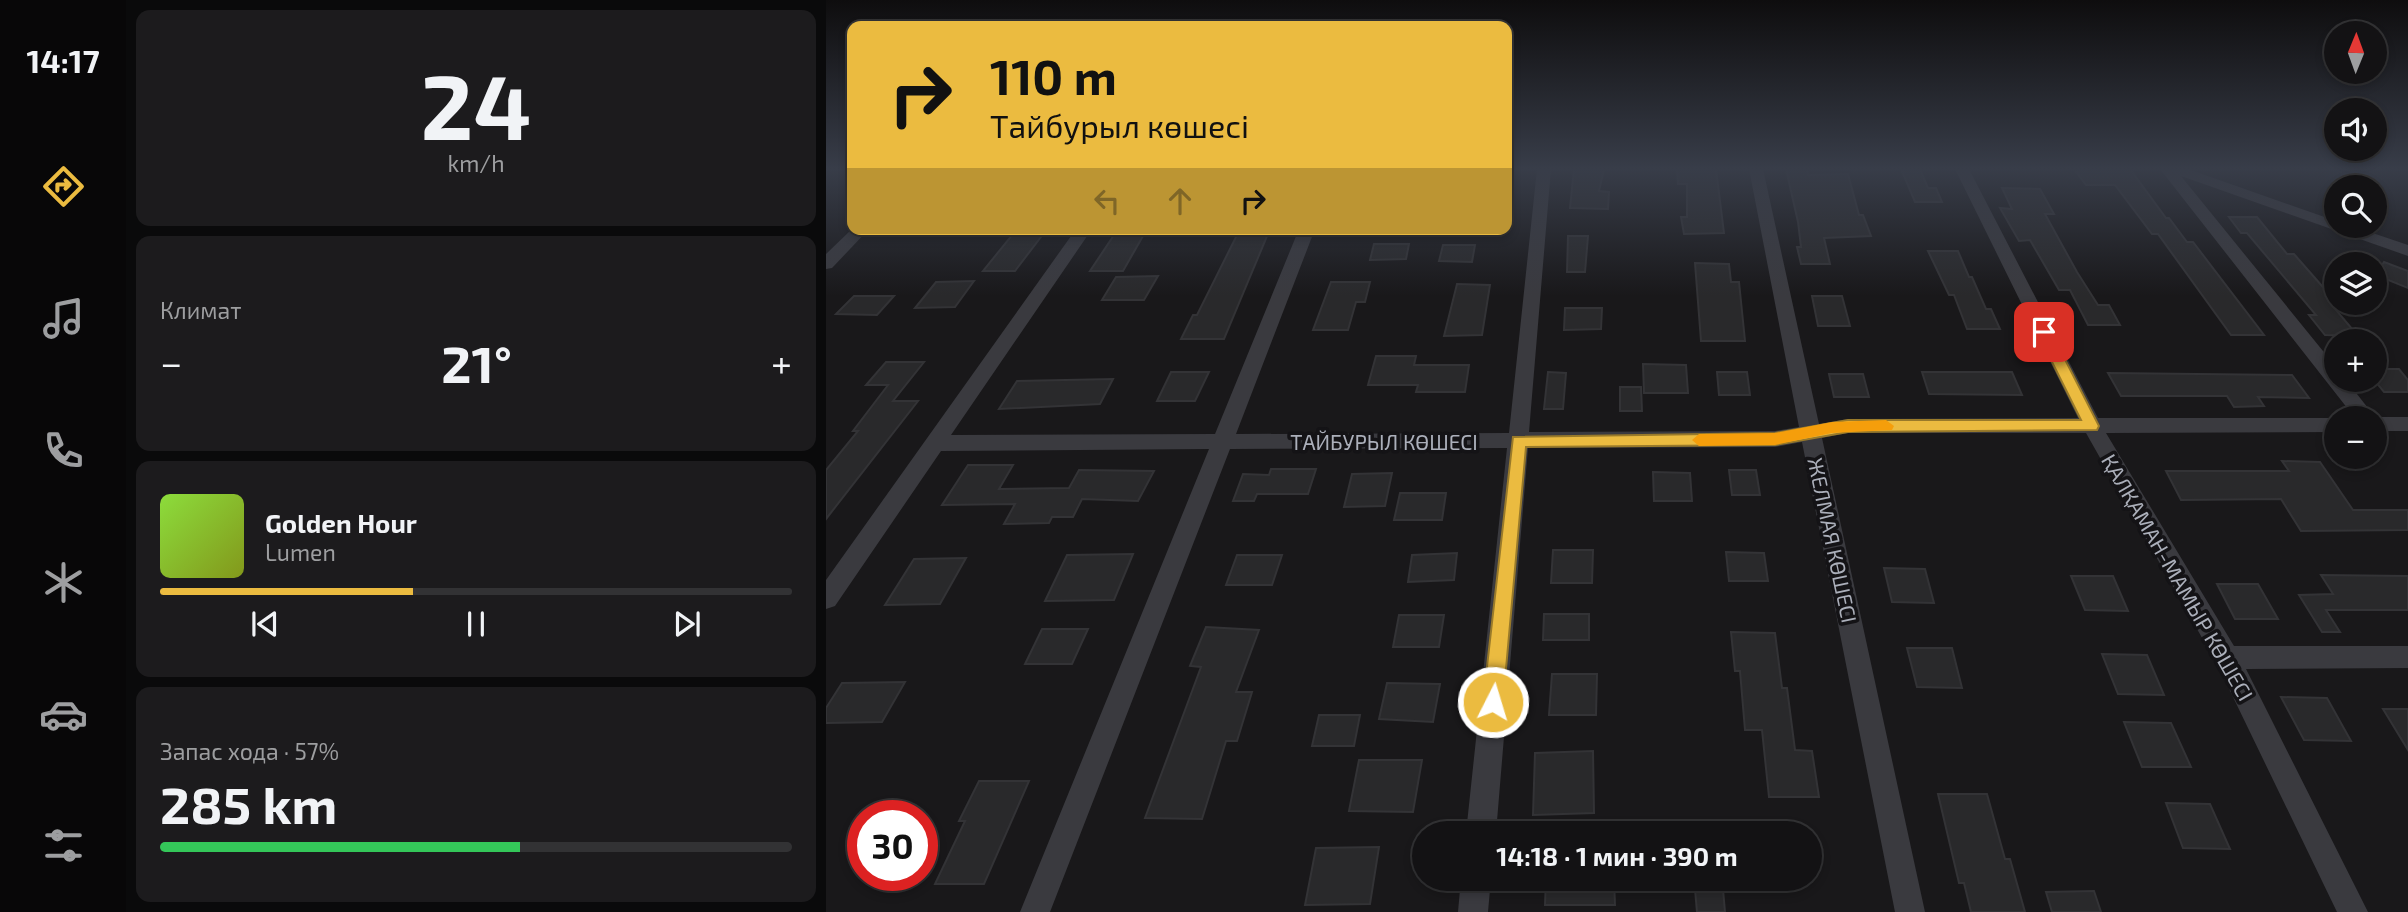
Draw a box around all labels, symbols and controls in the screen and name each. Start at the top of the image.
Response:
north arrow [2324,21,2387,84]
map controls [2324,21,2387,469]
text: 14:17 [26,41,100,79]
text: 110 m [990,46,1117,105]
text: 24 [421,49,531,158]
icon: right [875,49,966,140]
button: sound [2324,98,2387,161]
text: Тайбурыл көшесі [990,106,1249,144]
text: km/h [447,149,505,177]
icon: directions [39,162,88,211]
button: search [2324,175,2387,238]
icon: left [1088,182,1126,220]
icon: ahead [1161,182,1199,220]
icon: right [1234,182,1272,220]
button: layers [2324,252,2387,315]
icon: music [39,294,88,343]
text: Климат [160,296,241,324]
pin [2014,302,2074,362]
icon: arrive [2025,313,2063,351]
button: + [2324,329,2387,392]
text: 21° [441,331,512,393]
text: − [160,339,182,385]
text: + [771,339,792,385]
button: − [2324,406,2387,469]
icon: phone [39,426,88,475]
street label: ТАЙБУРЫЛ КӨШЕСІ [1290,429,1478,454]
street label: ҚАЛҚАМАН-МАМЫР КӨШЕСІ [2097,449,2259,705]
street label: ЖЕЛМАЯ КӨШЕСІ [1803,455,1863,625]
text: Golden Hour [265,507,417,538]
text: Lumen [265,538,336,566]
icon: climate [39,558,88,607]
icon: previous [246,605,284,643]
icon: pause [457,605,495,643]
icon: next [668,605,706,643]
position arrow [1456,665,1530,739]
icon: car [39,690,88,739]
text: Запас хода · 57% [160,737,339,765]
text: 285 km [160,772,337,834]
speed limit sign: 30 [847,800,938,891]
icon: filters [39,821,88,870]
text: 14:18 · 1 мин · 390 m [1496,840,1738,871]

